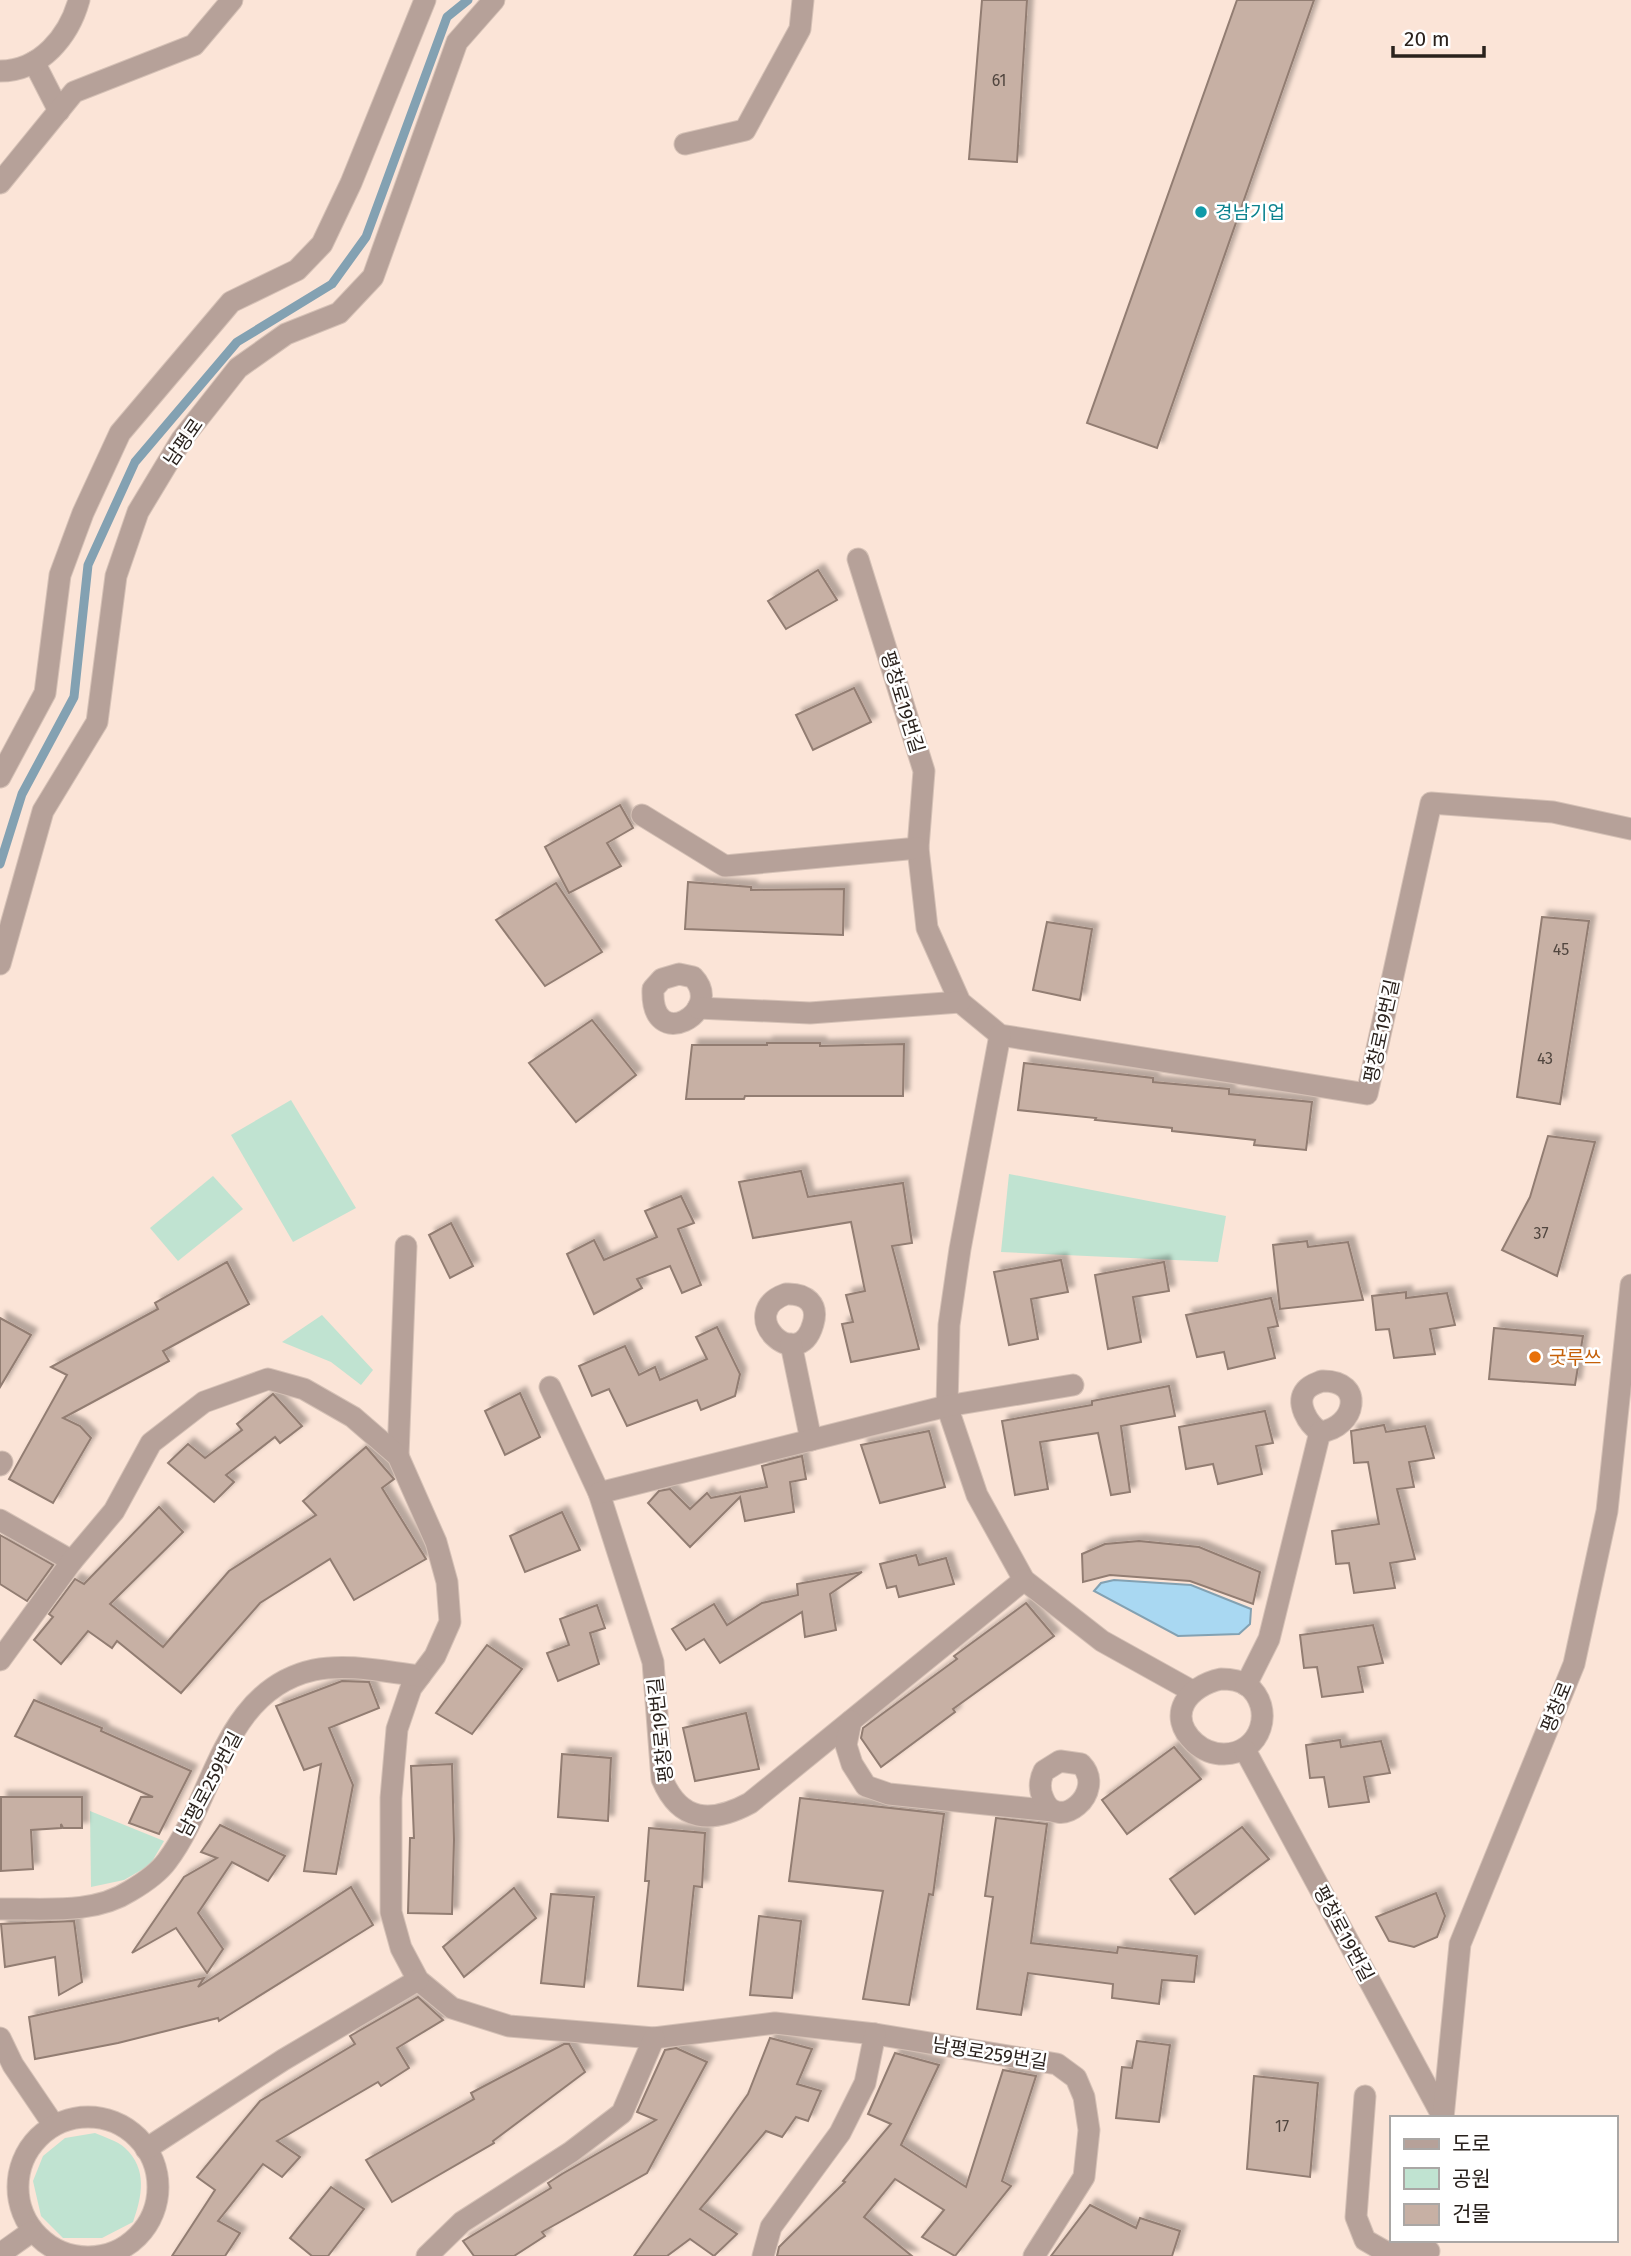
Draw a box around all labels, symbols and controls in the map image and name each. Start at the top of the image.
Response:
scale bar [1393,14,1484,58]
text: 20 m [1404,26,1450,52]
house number: 61 [992,71,1006,90]
place label: 경남기업 [1215,201,1285,224]
marker: 경남기업 [1193,204,1209,220]
street label: 남평로 [159,414,208,470]
street label: 평창로19번길 [876,648,929,756]
house number: 45 [1553,940,1569,959]
street label: 평창로19번길 [1359,977,1404,1085]
house number: 43 [1537,1049,1553,1068]
house number: 37 [1533,1224,1549,1243]
place label: 굿루쓰 [1549,1346,1601,1369]
marker: 굿루쓰 [1527,1349,1543,1365]
street label: 평창로19번길 [644,1676,677,1784]
street label: 평창로 [1536,1679,1577,1736]
street label: 남평로259번길 [172,1728,247,1841]
street label: 평창로19번길 [1309,1881,1379,1985]
street label: 남평로259번길 [931,2033,1049,2074]
legend [1390,2116,1617,2242]
house number: 17 [1275,2117,1289,2136]
text: 도로 [1452,2131,1491,2157]
text: 공원 [1452,2166,1491,2192]
text: 건물 [1452,2201,1491,2227]

